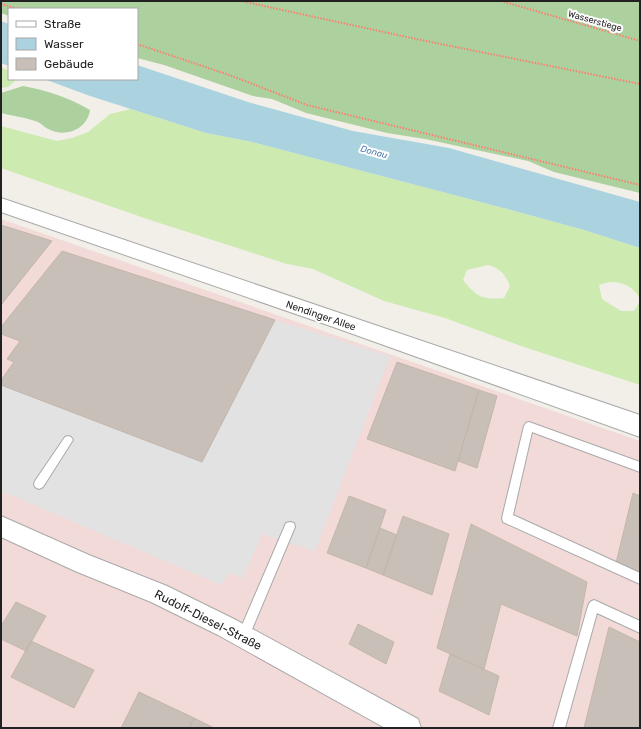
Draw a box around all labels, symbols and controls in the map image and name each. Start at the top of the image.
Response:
legend [8,8,138,80]
street label: Wasserstiege [567,9,623,33]
text: Straße [44,17,81,31]
text: Wasser [44,37,84,51]
text: Gebäude [44,57,94,71]
water label: Donau [359,144,389,161]
street label: Nendinger Allee [284,298,358,334]
street label: Rudolf-Diesel-Straße [152,587,264,653]

